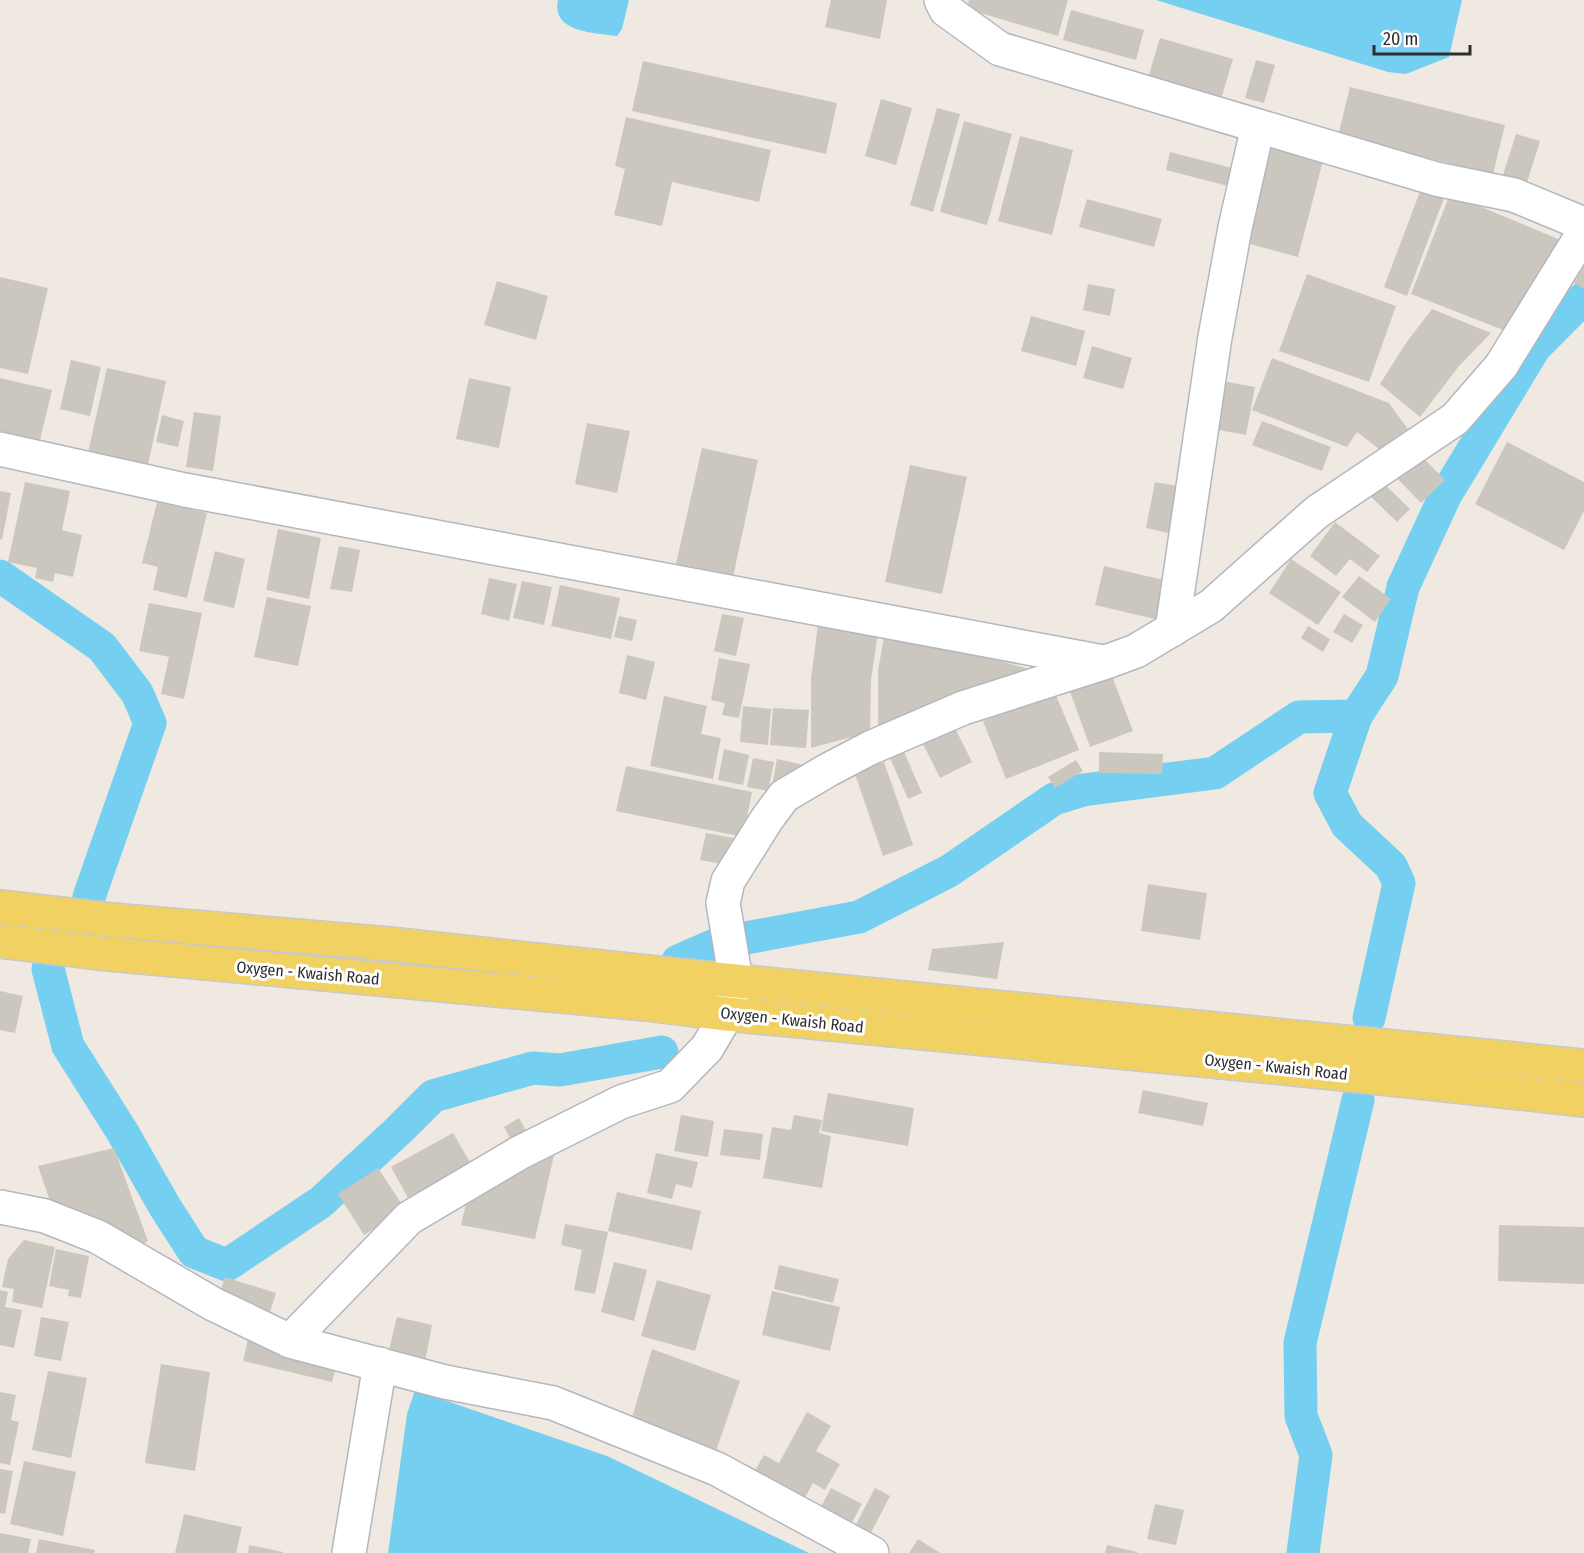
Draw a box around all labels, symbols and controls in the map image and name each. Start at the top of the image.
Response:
scale bar [1374,18,1470,56]
text: 20 m [1383,28,1418,50]
street label: Oxygen - Kwaish Road [236,957,380,989]
street label: Oxygen - Kwaish Road [720,1003,864,1037]
street label: Oxygen - Kwaish Road [1204,1050,1348,1084]

